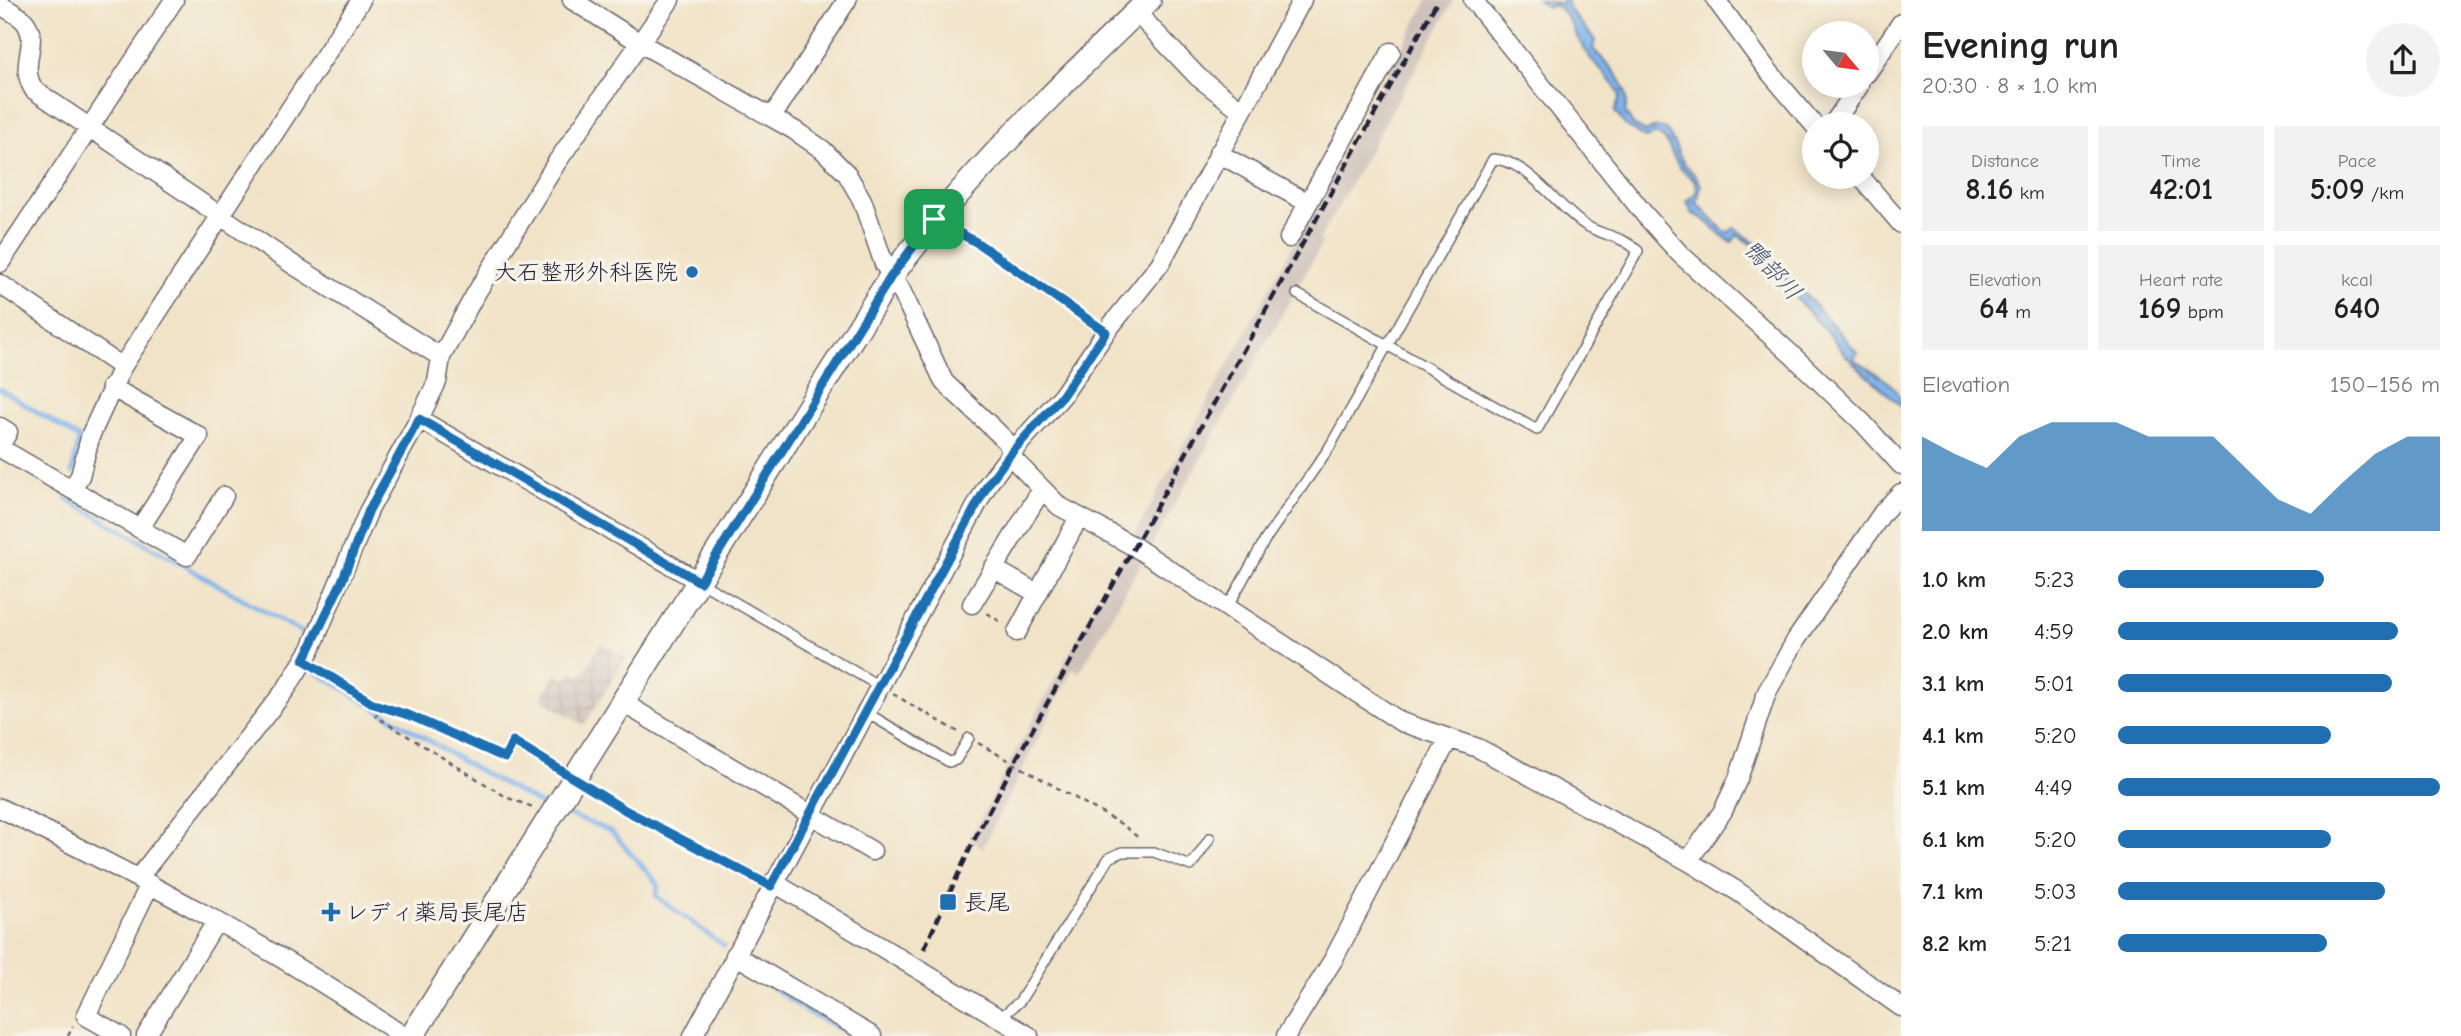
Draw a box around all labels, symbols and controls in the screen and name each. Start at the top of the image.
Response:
north arrow [1802,21,1880,98]
map controls [1802,21,1879,189]
button: share [2366,23,2440,97]
text: Evening run [1922,24,2119,68]
text: 20:30 · 8 × 1.0 km [1922,72,2098,99]
button: locate [1802,112,1879,189]
text: Distance [1971,150,2039,172]
text: Time [2161,150,2201,172]
text: Pace [2338,150,2376,172]
text: 8.16 [1965,172,2014,207]
text: 42:01 [2149,172,2213,207]
text: 5:09 [2310,172,2365,207]
text: km [2014,182,2045,204]
text: /km [2365,182,2404,204]
pin [904,189,964,249]
icon: arrive [915,200,953,238]
water label: 鴨部川 [1738,234,1808,306]
place label: 大石整形外科医院 [494,259,678,286]
marker: 大石整形外科医院 [684,264,700,280]
text: Elevation [1969,269,2041,291]
text: Heart rate [2139,269,2223,291]
text: kcal [2341,269,2373,291]
text: 64 [1979,291,2009,326]
text: 169 [2138,291,2181,326]
text: 640 [2334,291,2380,326]
text: m [2009,301,2031,323]
text: bpm [2181,301,2224,323]
text: Elevation [1922,371,2010,398]
text: 150–156 m [2330,371,2440,398]
text: 1.0 km [1922,566,1986,593]
text: 5:23 [2034,566,2074,593]
text: 2.0 km [1922,618,1988,645]
text: 4:59 [2034,618,2074,645]
text: 3.1 km [1922,670,1984,697]
text: 5:01 [2034,670,2074,697]
text: 4.1 km [1922,722,1984,749]
text: 5:20 [2034,722,2077,749]
text: 5.1 km [1922,774,1985,801]
text: 4:49 [2034,774,2073,801]
text: 6.1 km [1922,826,1985,853]
text: 5:20 [2034,826,2077,853]
text: 7.1 km [1922,878,1983,905]
text: 5:03 [2034,878,2076,905]
place label: 長尾 [964,889,1010,916]
marker: 長尾 [938,892,958,912]
place label: レディ薬局長尾店 [345,899,529,926]
marker: レディ薬局長尾店 [323,904,339,920]
text: 8.2 km [1922,930,1987,957]
text: 5:21 [2034,930,2072,957]

